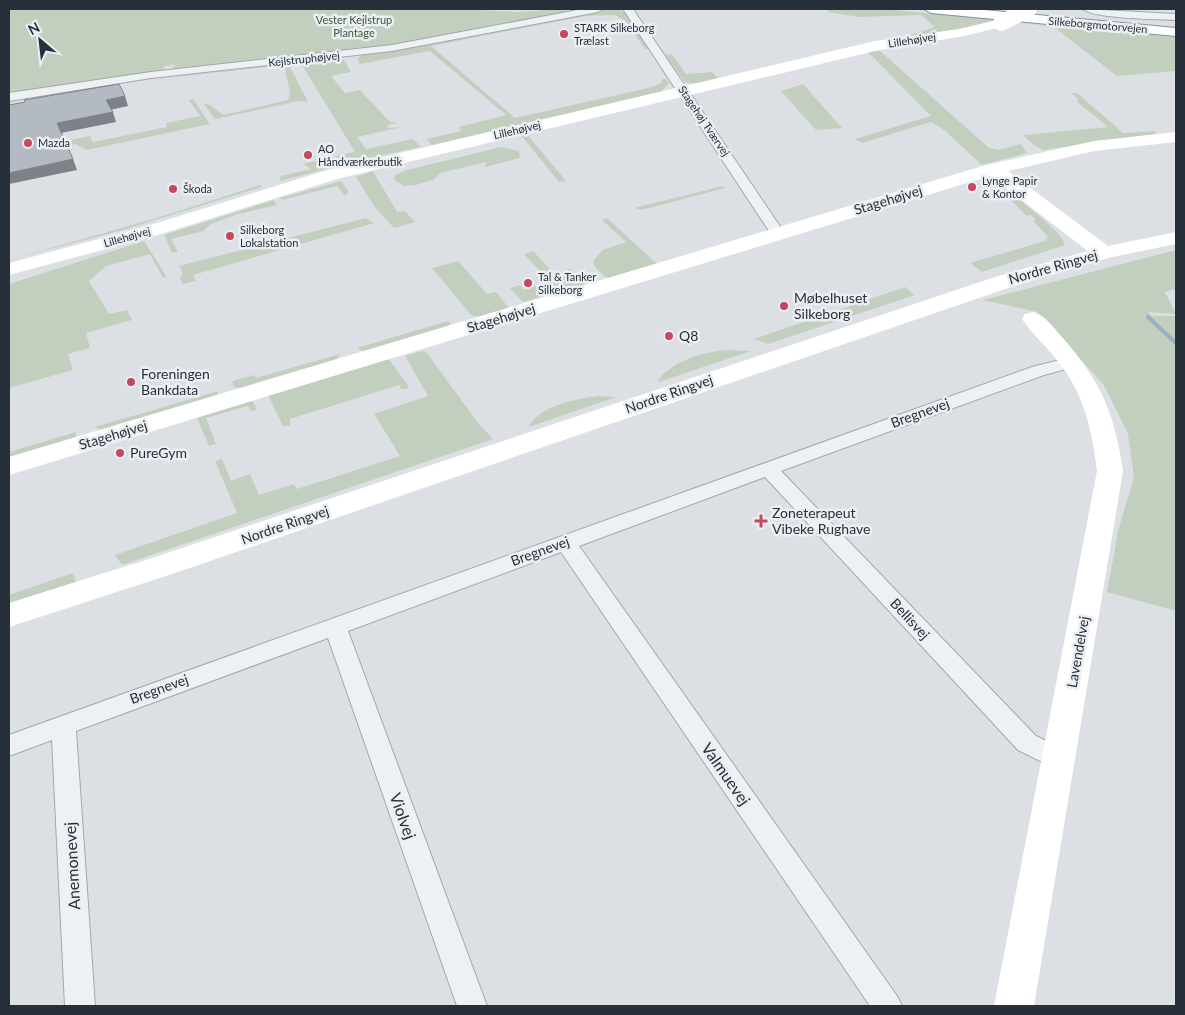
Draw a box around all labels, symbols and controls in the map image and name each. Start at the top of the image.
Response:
park label: Vester Kejlstrup Plantage [316,13,392,39]
street label: Silkeborgmotorvejen [1048,14,1148,35]
north arrow [15,15,65,65]
text: N [25,18,42,38]
place label: STARK Silkeborg Trælast [574,21,655,47]
marker: STARK Silkeborg Trælast [558,28,570,40]
street label: Lillehøjvej [887,29,937,50]
street label: Kejlstruphøjvej [268,48,341,69]
street label: Stagehøj Tværvej [676,83,733,159]
street label: Lillehøjvej [492,118,542,141]
place label: Mazda [38,136,70,149]
marker: Mazda [22,137,34,149]
place label: AO Håndværkerbutik [318,142,403,168]
marker: AO Håndværkerbutik [302,149,314,161]
place label: Lynge Papir & Kontor [982,174,1037,200]
street label: Stagehøjvej [852,181,924,218]
marker: Lynge Papir & Kontor [966,181,978,193]
place label: Škoda [183,182,212,195]
marker: Škoda [167,183,179,195]
place label: Silkeborg Lokalstation [240,223,298,249]
street label: Lillehøjvej [102,224,152,249]
marker: Silkeborg Lokalstation [224,230,236,242]
street label: Nordre Ringvej [1006,246,1099,287]
place label: Tal & Tanker Silkeborg [538,270,596,296]
marker: Tal & Tanker Silkeborg [522,277,534,289]
place label: Møbelhuset Silkeborg [794,289,867,322]
street label: Stagehøjvej [465,299,537,336]
marker: Møbelhuset Silkeborg [778,300,790,312]
place label: Q8 [679,327,698,344]
marker: Q8 [663,330,675,342]
place label: Foreningen Bankdata [141,365,210,398]
street label: Nordre Ringvej [623,371,715,417]
marker: Foreningen Bankdata [125,376,137,388]
street label: Bregnevej [888,394,951,431]
street label: Stagehøjvej [77,416,149,453]
place label: PureGym [130,444,187,461]
marker: PureGym [114,447,126,459]
street label: Nordre Ringvej [239,502,331,548]
place label: Zoneterapeut Vibeke Rughave [772,504,870,537]
marker: Zoneterapeut Vibeke Rughave [754,514,768,528]
street label: Bregnevej [508,532,571,569]
street label: Bellisvej [887,595,934,643]
street label: Lavendelvej [1063,615,1092,689]
street label: Bregnevej [127,670,190,707]
street label: Valmuevej [698,739,755,809]
street label: Violvej [386,790,421,842]
street label: Anemonevej [60,822,83,910]

